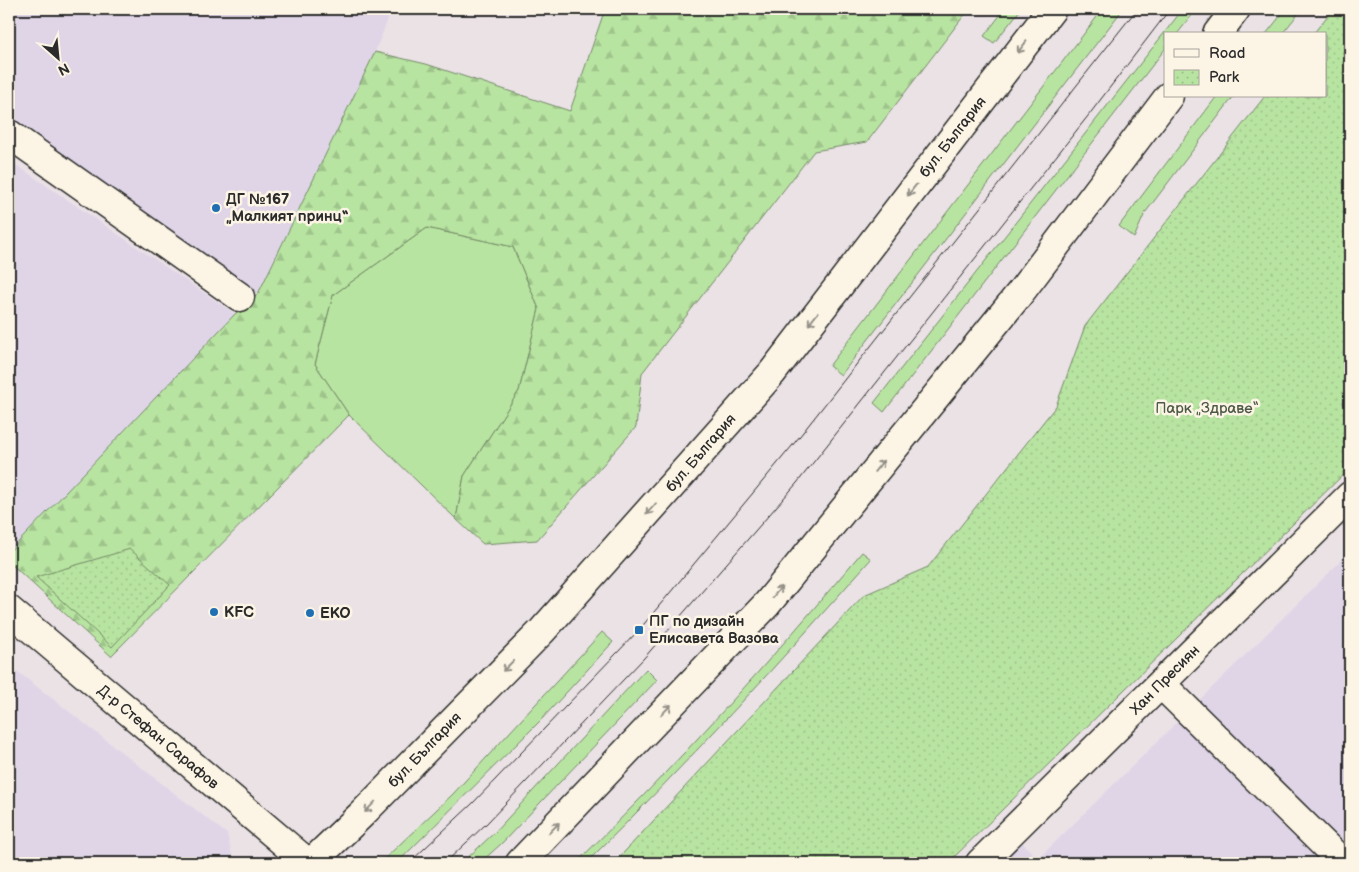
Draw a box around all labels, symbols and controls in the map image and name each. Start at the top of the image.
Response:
north arrow [32,32,82,82]
legend [1164,32,1326,98]
one-way arrow [1017,40,1027,54]
text: Road [1209,44,1245,63]
text: N [55,59,72,79]
text: Park [1209,68,1240,87]
street label: бул. България [915,93,991,181]
one-way arrow [907,183,918,196]
place label: ДГ №167 „Малкият принц“ [226,190,349,226]
marker: ДГ №167 „Малкият принц“ [210,202,222,214]
one-way arrow [808,312,818,326]
park label: Парк „Здраве“ [1155,399,1259,418]
street label: бул. България [662,410,740,496]
one-way arrow [874,460,885,473]
one-way arrow [645,502,657,515]
one-way arrow [772,586,783,599]
place label: KFC [224,603,254,622]
place label: EKO [320,604,350,623]
marker: KFC [208,606,220,618]
marker: EKO [304,607,316,619]
place label: ПГ по дизайн Елисавета Вазова [649,612,779,648]
marker: ПГ по дизайн Елисавета Вазова [633,624,645,636]
street label: Хан Пресиян [1126,641,1204,719]
one-way arrow [502,660,514,672]
street label: Д-р Стефан Сарафов [93,681,223,793]
one-way arrow [660,704,672,717]
street label: бул. България [384,708,466,792]
one-way arrow [364,800,376,812]
one-way arrow [548,822,560,834]

